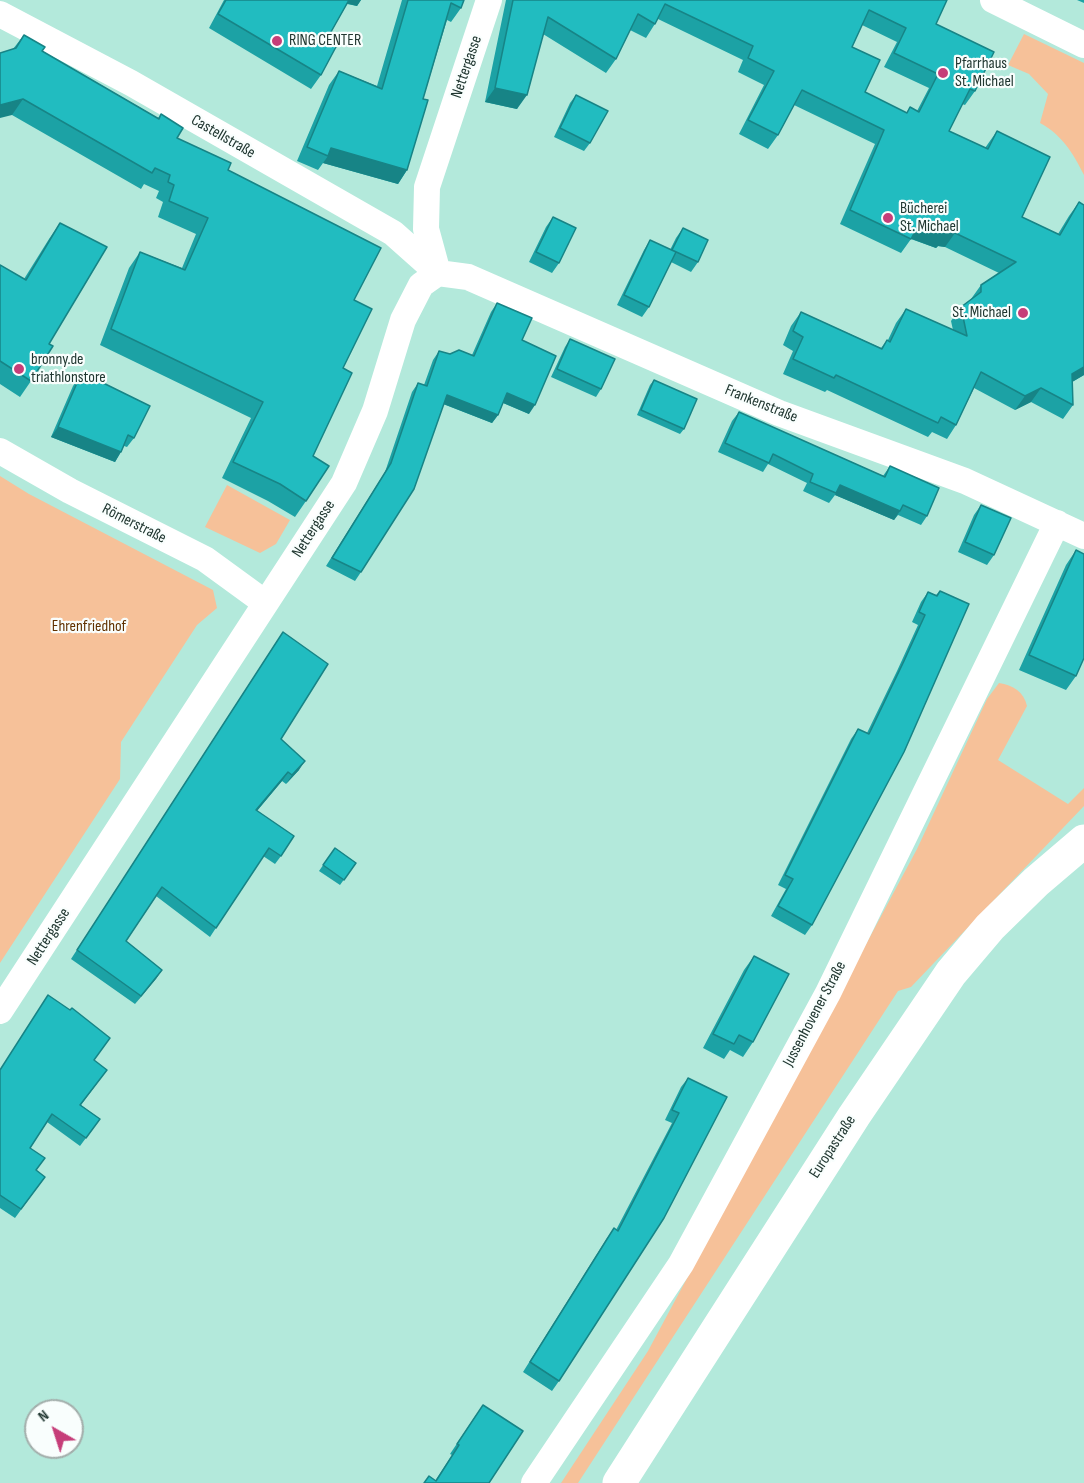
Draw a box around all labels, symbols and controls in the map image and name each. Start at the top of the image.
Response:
place label: RING CENTER [289,31,361,51]
street label: Nettergasse [447,33,487,101]
marker: RING CENTER [270,34,284,48]
place label: Pfarrhaus St. Michael [955,54,1014,92]
marker: Pfarrhaus St. Michael [936,66,950,80]
street label: Castellstraße [188,111,258,163]
place label: Bücherei St. Michael [900,199,959,237]
marker: Bücherei St. Michael [881,211,895,225]
place label: St. Michael [952,303,1011,323]
marker: St. Michael [1016,306,1030,320]
place label: bronny.de triathlonstore [31,350,106,388]
marker: bronny.de triathlonstore [12,362,26,376]
street label: Frankenstraße [722,381,800,427]
street label: Nettergasse [288,497,340,561]
street label: Römerstraße [99,500,169,548]
park label: Ehrenfriedhof [52,617,126,637]
street label: Nettergasse [23,905,75,969]
street label: Jussenhovener Straße [779,958,851,1070]
street label: Europastraße [806,1112,860,1182]
north arrow [24,1399,84,1459]
text: N [34,1406,53,1426]

